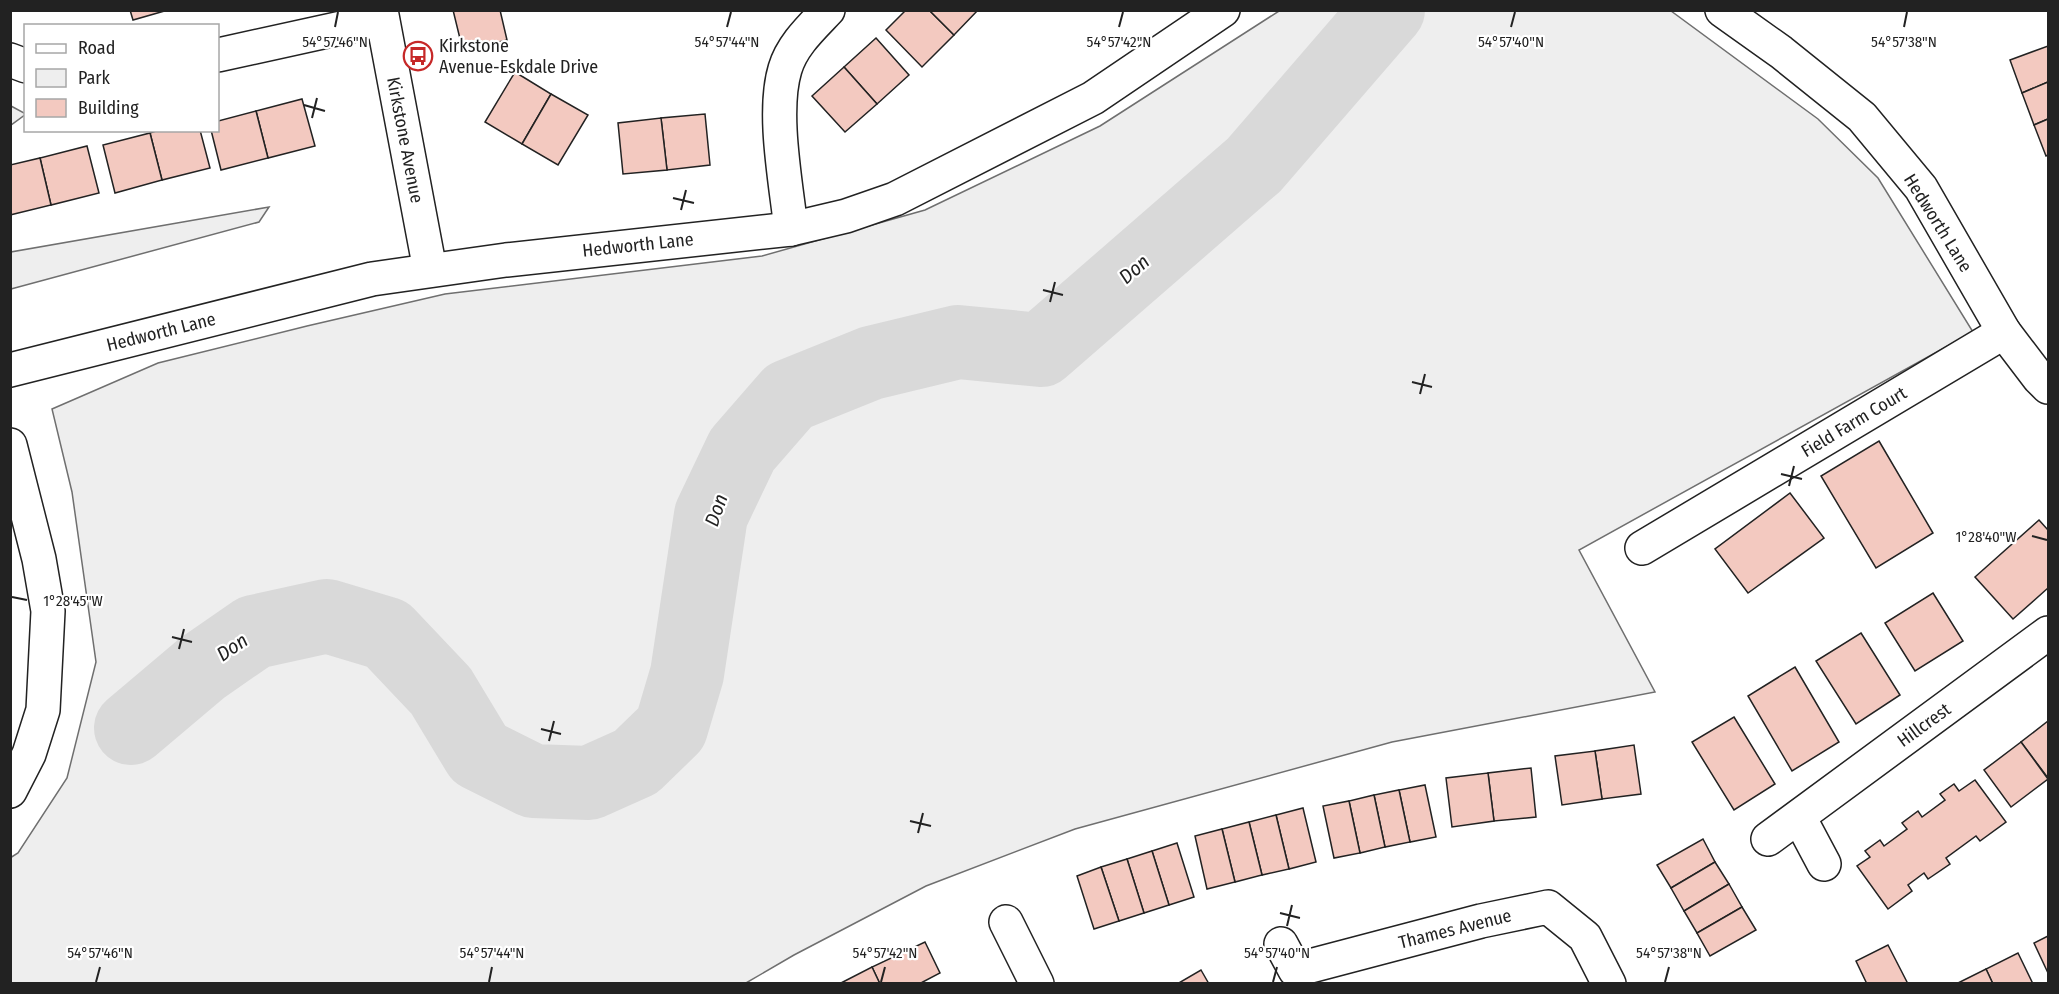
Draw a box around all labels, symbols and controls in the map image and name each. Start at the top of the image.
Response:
legend [24,24,219,132]
text: 54°57'46"N [302,33,368,51]
text: 54°57'44"N [695,33,759,51]
text: 54°57'42"N [1087,33,1151,51]
text: 54°57'40"N [1478,33,1544,51]
text: 54°57'38"N [1871,33,1937,51]
place label: Kirkstone Avenue-Eskdale Drive [439,35,598,78]
text: Road [78,37,115,59]
bus stop icon: Kirkstone Avenue-Eskdale Drive [402,40,434,72]
text: Park [78,67,111,89]
street label: Kirkstone Avenue [382,75,428,205]
text: Building [78,97,139,119]
street label: Hedworth Lane [1899,170,1977,276]
street label: Hedworth Lane [581,228,695,262]
water label: Don [1114,249,1154,289]
street label: Hedworth Lane [104,308,218,356]
street label: Field Farm Court [1797,382,1911,462]
water label: Don [699,491,733,529]
text: 1°28'40"W [1955,528,2017,546]
text: 1°28'45"W [43,592,103,610]
water label: Don [212,628,252,666]
street label: Hillcrest [1893,698,1955,752]
street label: Thames Avenue [1396,904,1514,954]
text: 54°57'46"N [67,944,133,962]
text: 54°57'44"N [460,944,524,962]
text: 54°57'42"N [853,944,917,962]
text: 54°57'40"N [1244,944,1310,962]
text: 54°57'38"N [1636,944,1702,962]

